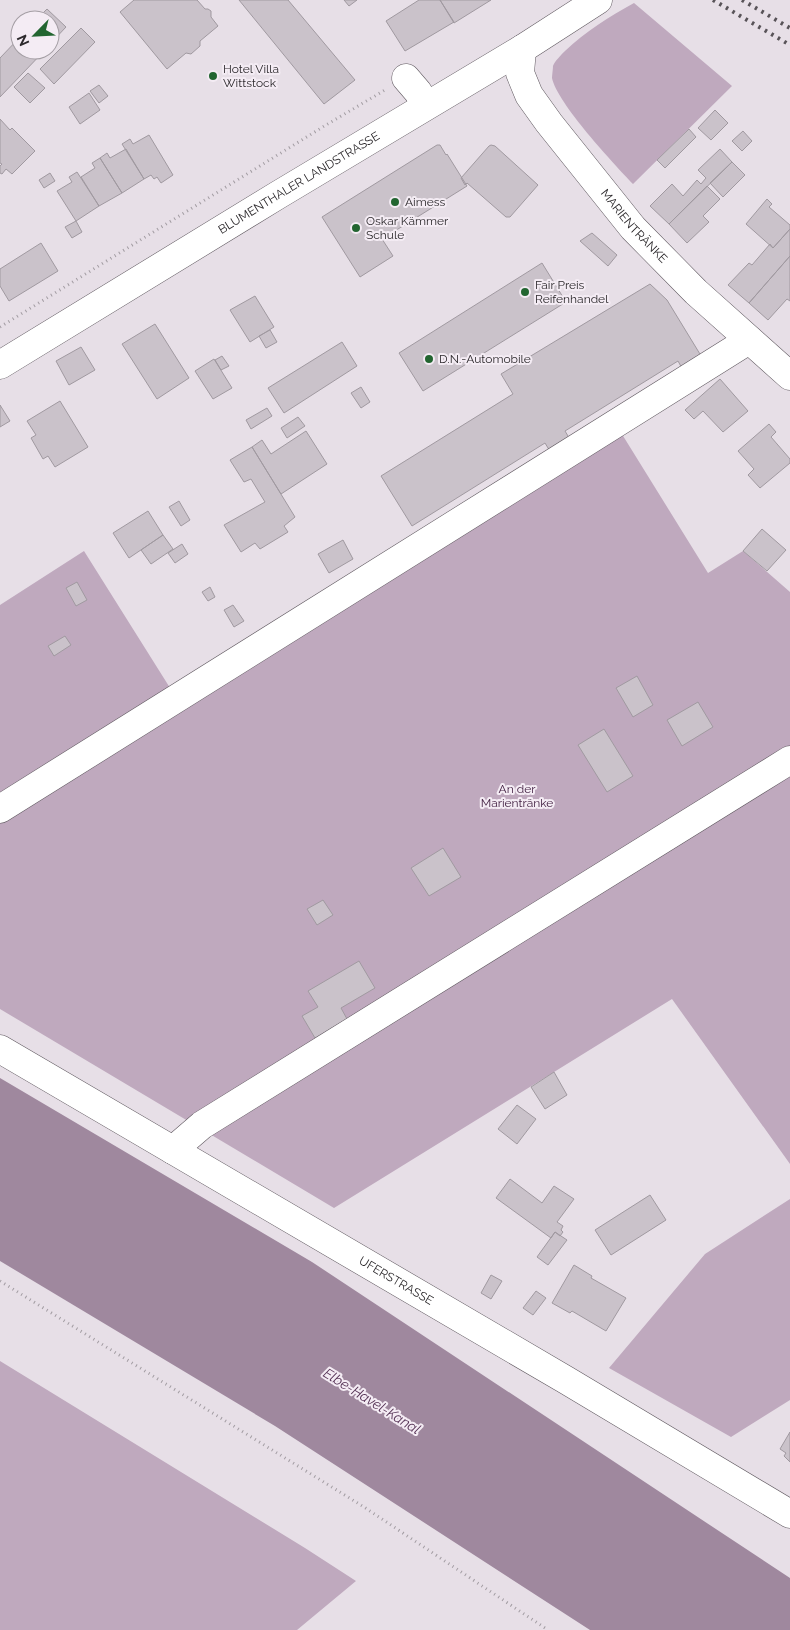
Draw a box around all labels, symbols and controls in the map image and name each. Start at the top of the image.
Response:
north arrow [10,10,60,60]
text: N [14,32,33,48]
place label: Hotel Villa Wittstock [223,62,279,90]
marker: Hotel Villa Wittstock [207,70,219,82]
street label: BLUMENTHALER LANDSTRASSE [216,129,382,237]
street label: MARIENTRÄNKE [598,187,670,266]
place label: Aimess [405,195,446,209]
marker: Aimess [389,196,401,208]
place label: Oskar Kämmer Schule [366,214,449,242]
marker: Oskar Kämmer Schule [350,222,362,234]
place label: Fair Preis Reifenhandel [535,278,609,306]
marker: Fair Preis Reifenhandel [519,286,531,298]
place label: D.N.-Automobile [439,352,531,366]
marker: D.N.-Automobile [423,353,435,365]
park label: An der Marientränke [481,782,553,810]
street label: UFERSTRASSE [357,1254,436,1308]
water label: Elbe-Havel-Kanal [321,1365,424,1437]

